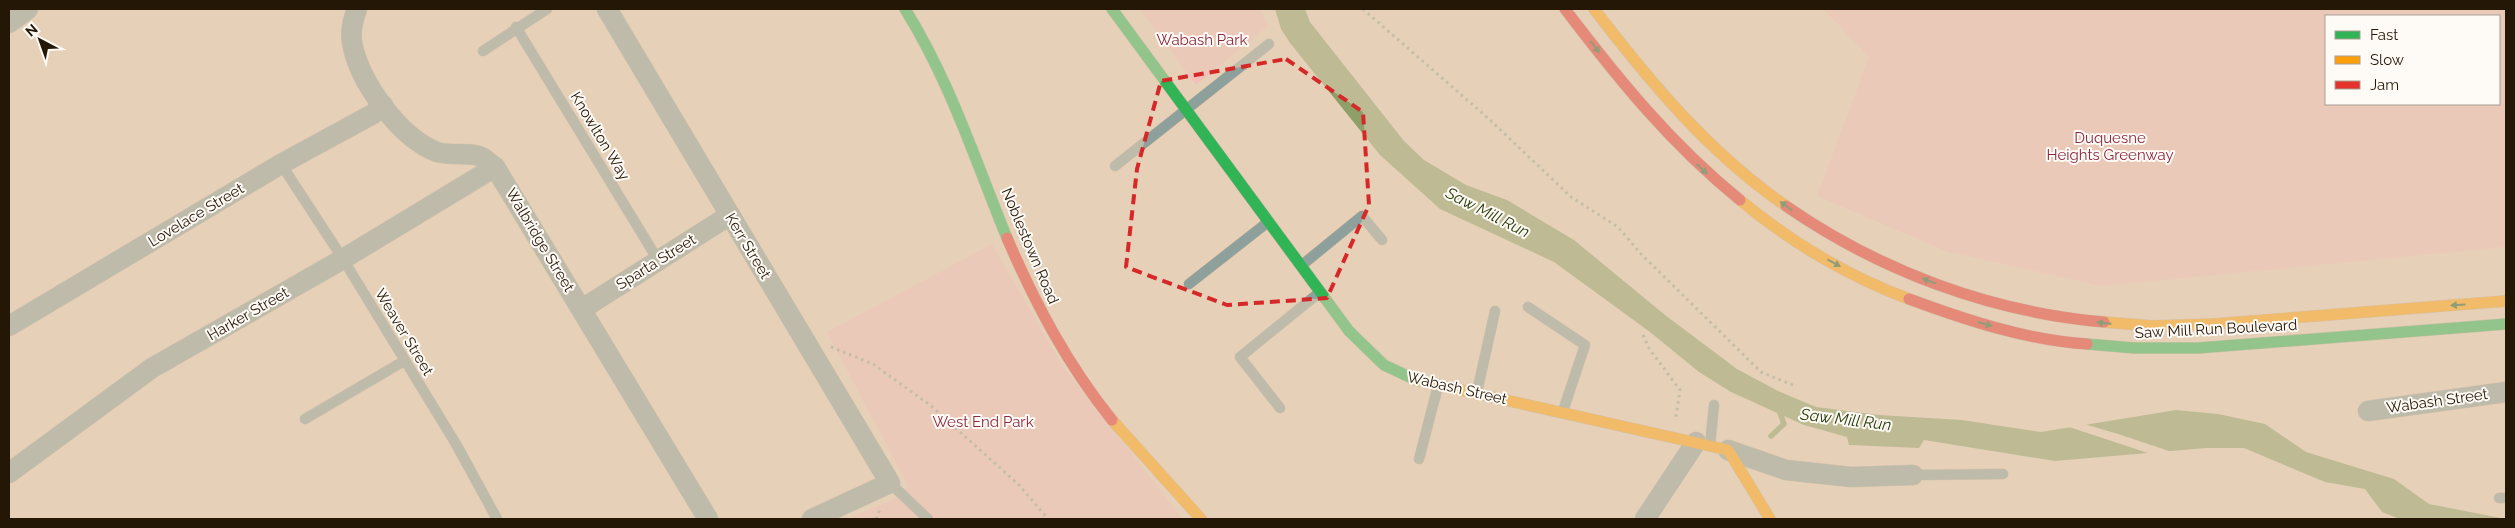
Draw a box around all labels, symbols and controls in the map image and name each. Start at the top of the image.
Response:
north arrow [15,15,65,65]
legend [2325,15,2500,105]
text: N [22,21,41,40]
text: Fast [2370,26,2398,44]
park label: Wabash Park [1157,31,1248,49]
one-way arrow [1589,41,1600,54]
text: Slow [2370,51,2404,69]
text: Jam [2370,76,2399,94]
street label: Knowlton Way [566,88,634,184]
park label: Duquesne Heights Greenway [2046,129,2174,164]
one-way arrow [1696,163,1708,175]
street label: Lovelace Street [145,179,247,251]
water label: Saw Mill Run [1442,183,1533,242]
street label: Walbridge Street [502,185,578,295]
street label: Noblestown Road [997,185,1063,307]
one-way arrow [1779,201,1792,211]
street label: Kerr Street [721,210,775,282]
street label: Sparta Street [613,230,699,294]
one-way arrow [1827,259,1842,267]
one-way arrow [1921,277,1936,285]
street label: Harker Street [204,283,292,345]
street label: Weaver Street [371,285,437,379]
one-way arrow [2449,301,2465,309]
street label: Saw Mill Run Boulevard [2134,316,2298,342]
one-way arrow [2095,318,2111,326]
one-way arrow [1977,320,1992,328]
street label: Wabash Street [1405,368,1509,408]
street label: Wabash Street [2385,385,2489,417]
water label: Saw Mill Run [1798,404,1893,435]
park label: West End Park [932,413,1034,431]

